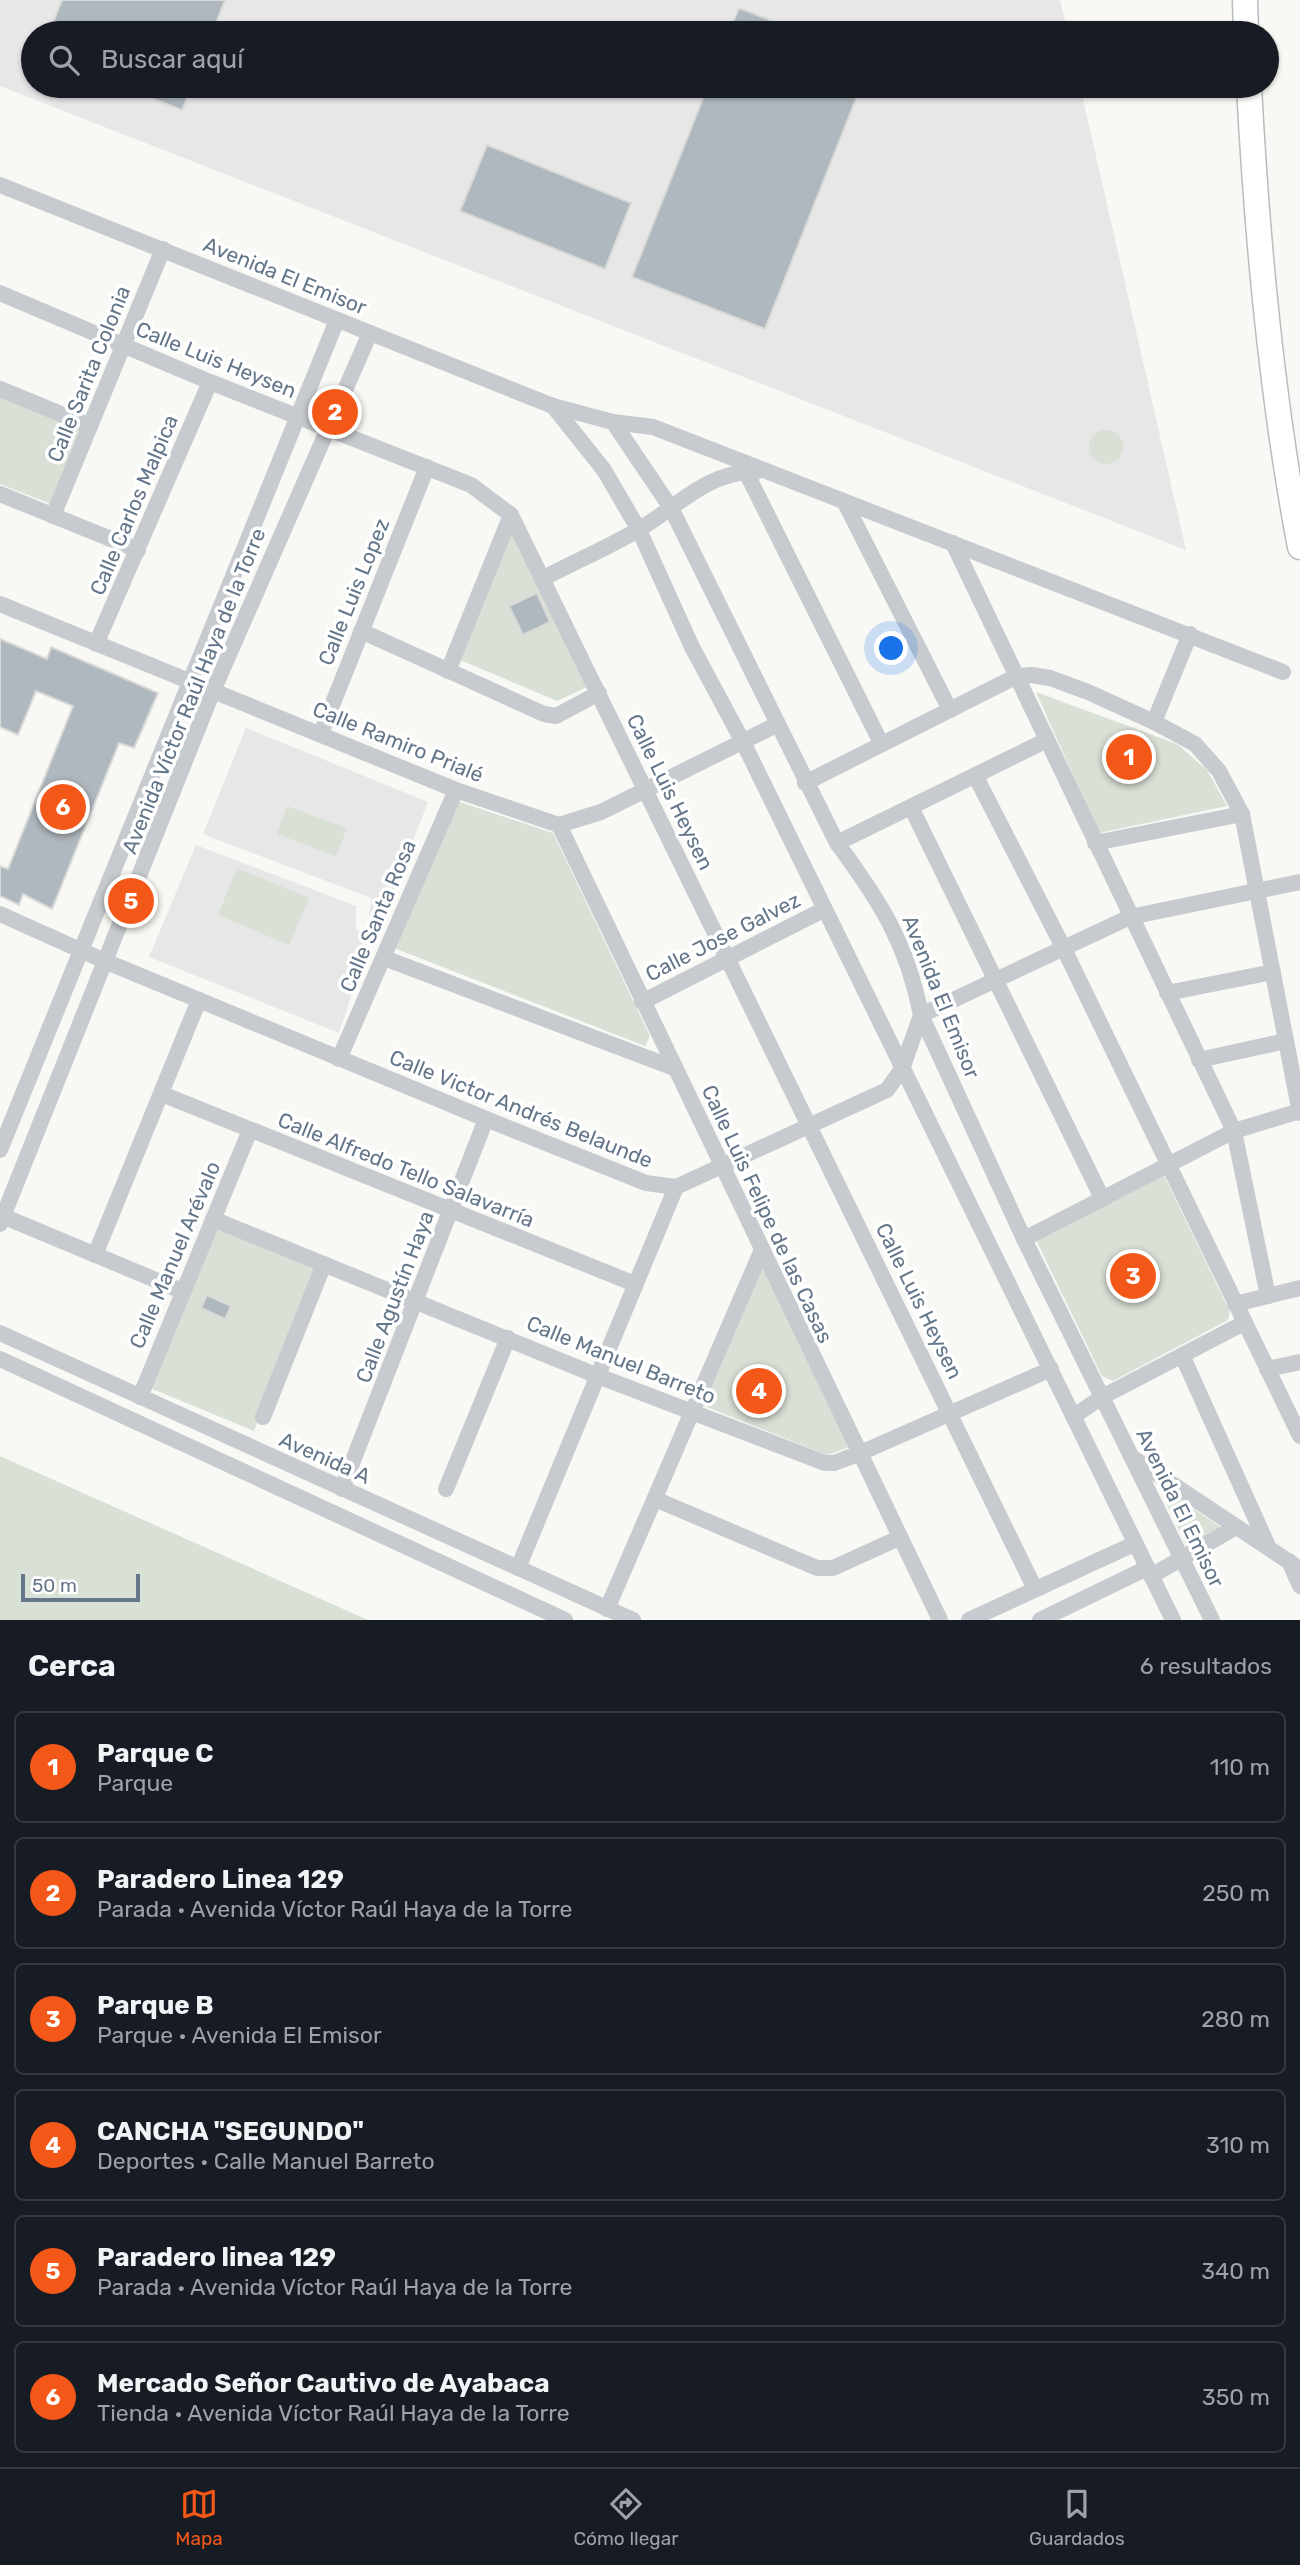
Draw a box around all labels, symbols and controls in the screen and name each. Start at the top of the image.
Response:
search box [21,21,1279,98]
icon: search [45,41,83,79]
text: Buscar aquí [101,44,243,75]
street label: Avenida El Emisor [200,231,370,320]
street label: Calle Sarita Colonia [42,282,135,466]
street label: Calle Luis Heysen [132,316,300,403]
pin: 2 [312,386,358,438]
street label: Calle Carlos Malpica [84,411,183,599]
street label: Calle Luis Lopez [313,515,394,669]
street label: Avenida Víctor Raúl Haya de la Torre [117,524,271,857]
your location [874,631,908,665]
street label: Calle Ramiro Prialé [309,696,487,787]
street label: Calle Luis Heysen [622,710,719,874]
pin: 1 [1106,731,1152,783]
pin: 6 [40,781,86,833]
street label: Calle Santa Rosa [334,836,421,996]
pin: 5 [108,875,154,927]
street label: Calle Jose Galvez [641,887,804,986]
street label: Avenida El Emisor [897,912,986,1082]
street label: Calle Victor Andrés Belaunde [386,1044,656,1173]
street label: Calle Luis Felipe de las Casas [697,1081,838,1347]
street label: Calle Alfredo Tello Salavarría [274,1107,538,1232]
street label: Calle Manuel Arévalo [124,1157,225,1352]
street label: Calle Agustín Haya [350,1207,439,1386]
street label: Calle Luis Heysen [871,1219,968,1383]
pin: 3 [1110,1250,1156,1302]
street label: Calle Manuel Barreto [523,1310,719,1409]
pin: 4 [736,1365,782,1417]
street label: Avenida El Emisor [1131,1424,1230,1591]
street label: Avenida A [276,1426,375,1489]
scale bar [21,1571,140,1603]
text: 50 m [32,1574,77,1597]
text: Cerca [28,1648,116,1684]
text: 6 resultados [1140,1652,1272,1680]
text: Parque C [97,1738,214,1769]
text: 1 [47,1753,59,1781]
text: 110 m [1210,1753,1270,1781]
text: Parque [97,1769,173,1797]
text: Paradero Linea 129 [97,1864,344,1895]
text: 2 [46,1879,60,1907]
text: 250 m [1202,1879,1270,1907]
text: Parada · Avenida Víctor Raúl Haya de la Torre [97,1895,572,1923]
text: Parque B [97,1990,214,2021]
text: 3 [45,2005,61,2033]
text: 280 m [1201,2005,1270,2033]
text: Parque · Avenida El Emisor [97,2021,382,2049]
text: CANCHA "SEGUNDO" [97,2116,364,2147]
text: 4 [45,2131,61,2159]
text: 310 m [1206,2131,1270,2159]
text: Deportes · Calle Manuel Barreto [97,2147,435,2175]
text: Paradero linea 129 [97,2242,336,2273]
text: 5 [46,2257,60,2285]
text: 340 m [1201,2257,1270,2285]
text: Parada · Avenida Víctor Raúl Haya de la Torre [97,2273,572,2301]
text: Mercado Señor Cautivo de Ayabaca [97,2368,550,2399]
text: 6 [46,2383,60,2411]
text: 350 m [1202,2383,1270,2411]
text: Tienda · Avenida Víctor Raúl Haya de la Torre [97,2399,570,2427]
tab: Mapa [175,2485,223,2550]
tab: Cómo llegar [573,2485,678,2550]
tab: Guardados [1029,2485,1125,2550]

